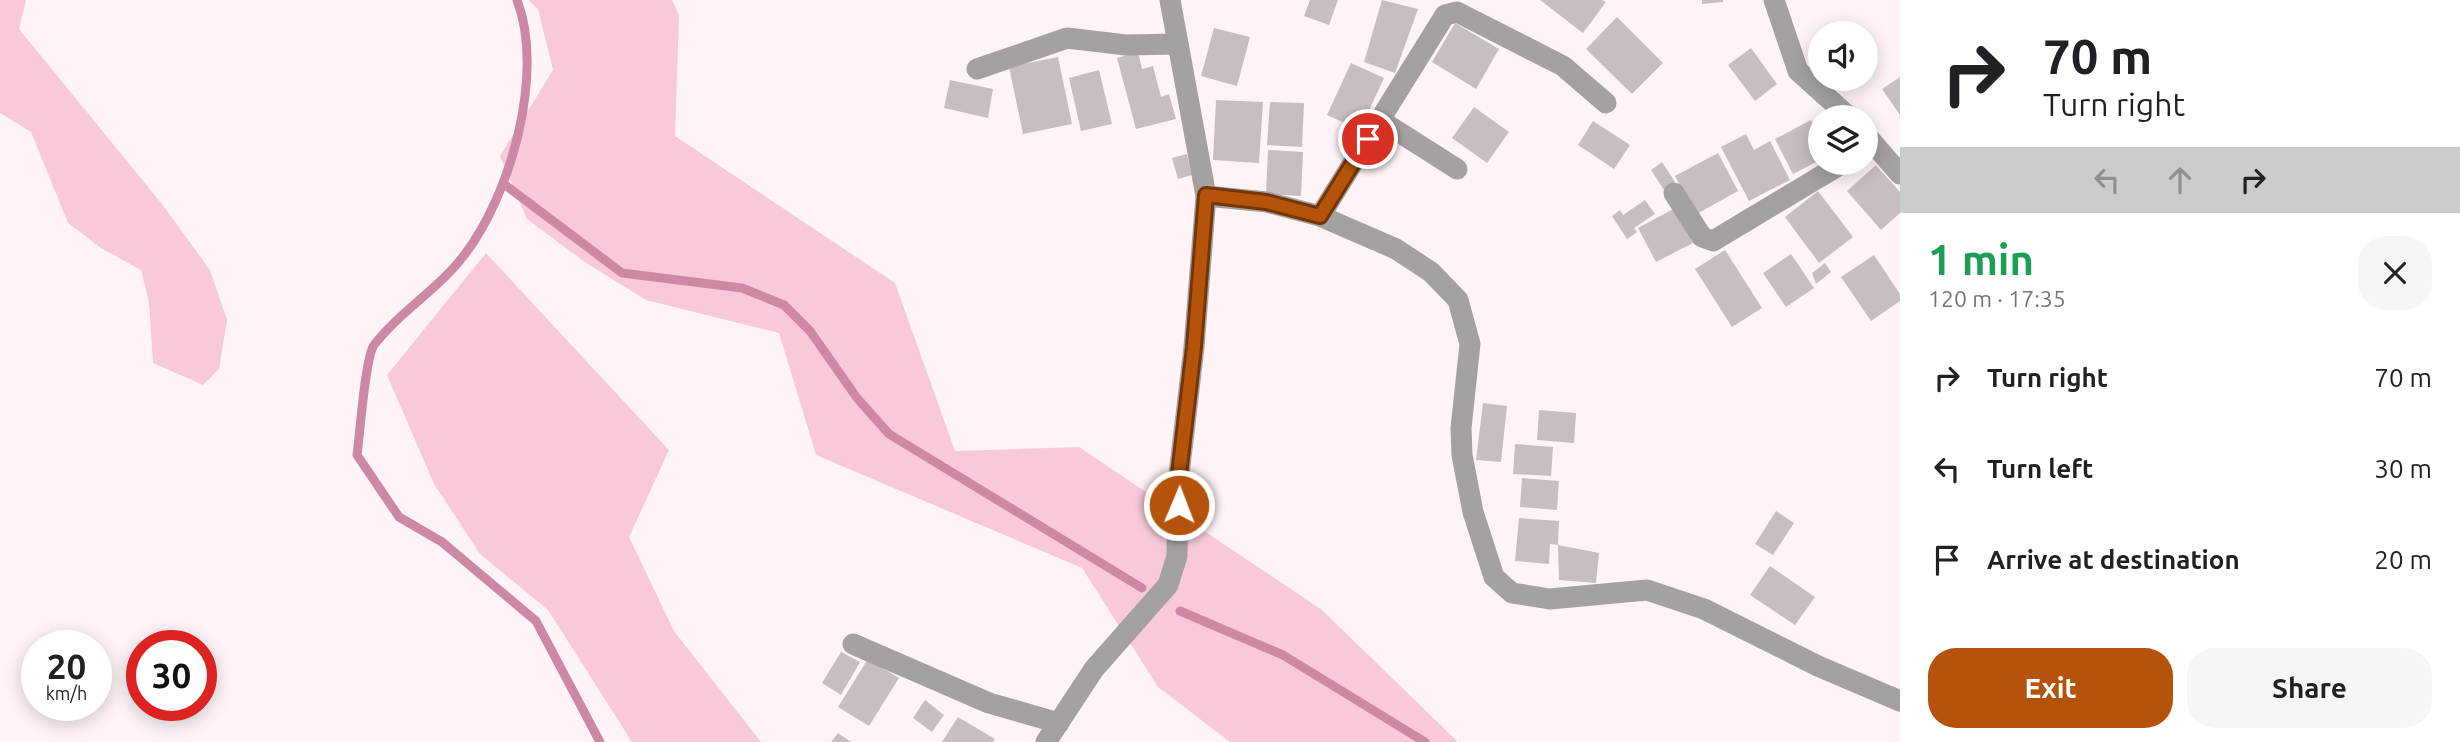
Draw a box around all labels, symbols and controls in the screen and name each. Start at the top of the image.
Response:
map controls [1808,21,1878,175]
button: sound [1808,21,1878,91]
icon: right [1928,28,2019,119]
text: 70 m [2043,28,2152,83]
text: Turn right [2043,86,2185,122]
button: layers [1808,105,1878,175]
pin [1338,109,1398,169]
icon: arrive [1349,120,1387,158]
icon: left [2088,161,2126,199]
icon: ahead [2161,161,2199,199]
icon: right [2234,161,2272,199]
text: 1 min [1928,236,2034,283]
button: close [2358,236,2432,310]
text: 120 m · 17:35 [1928,286,2066,311]
icon: right [1928,359,1966,397]
text: Turn right [1987,363,2108,392]
text: 70 m [2374,363,2432,392]
icon: left [1928,450,1966,488]
text: Turn left [1987,454,2093,483]
text: 30 m [2374,454,2432,483]
position arrow [1142,468,1216,542]
icon: arrive [1928,541,1966,579]
text: Arrive at destination [1987,545,2240,574]
text: 20 m [2374,545,2432,574]
speed limit sign: 30 [126,630,217,721]
text: 20 [47,646,86,686]
button: Exit [1928,648,2173,728]
button: Share [2187,648,2432,728]
text: km/h [46,683,87,703]

